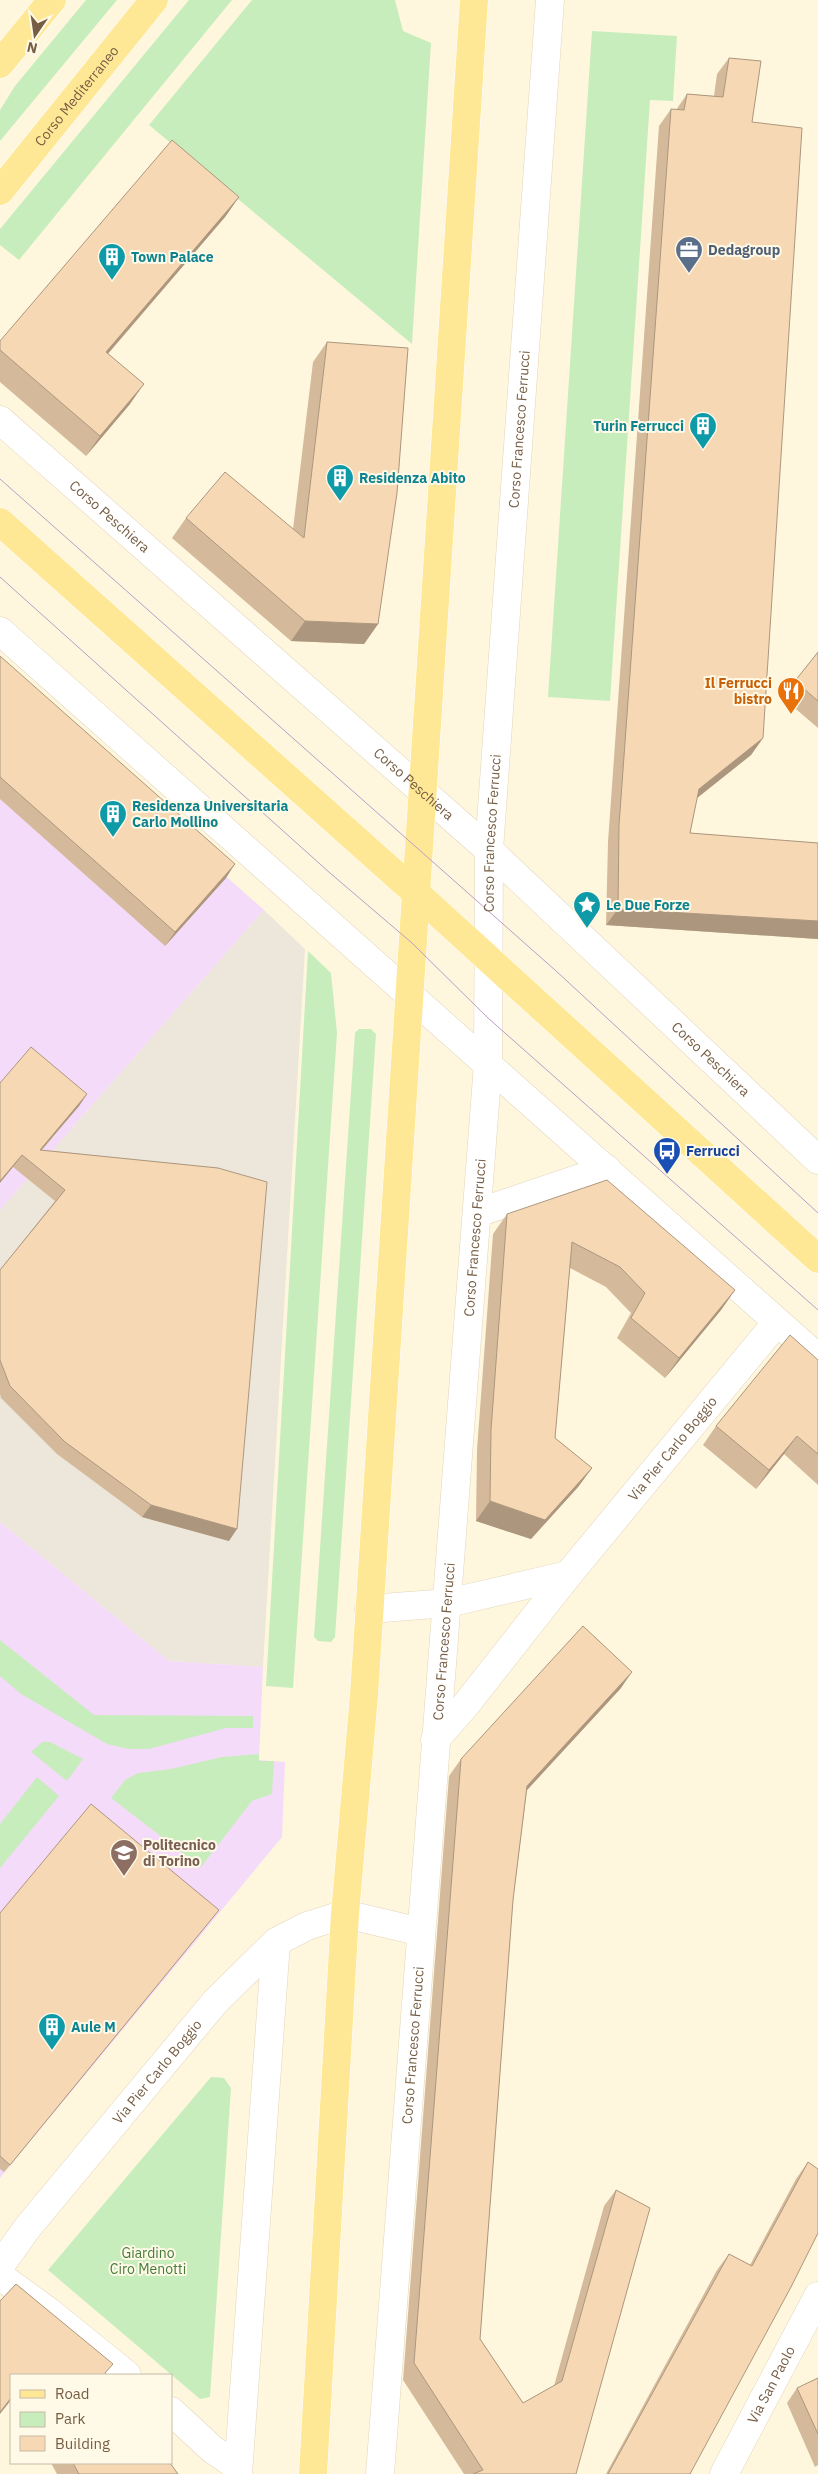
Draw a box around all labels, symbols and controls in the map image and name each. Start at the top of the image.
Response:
north arrow [10,10,60,60]
text: N [25,38,39,58]
street label: Corso Mediterraneo [31,42,123,150]
office icon: Dedagroup [674,235,704,274]
place label: Dedagroup [708,241,780,259]
building icon: Town Palace [97,242,127,281]
place label: Town Palace [131,248,214,266]
street label: Corso Francesco Ferrucci [505,350,534,509]
building icon: Turin Ferrucci [688,411,718,450]
place label: Turin Ferrucci [593,417,684,435]
building icon: Residenza Abito [325,463,355,502]
place label: Residenza Abito [359,469,466,487]
street label: Corso Peschiera [66,476,154,557]
place label: Il Ferrucci bistro [705,674,772,708]
restaurant icon: Il Ferrucci bistro [776,676,806,715]
street label: Corso Peschiera [370,744,458,824]
street label: Corso Francesco Ferrucci [480,754,505,912]
place label: Residenza Universitaria Carlo Mollino [132,797,288,831]
building icon: Residenza Universitaria Carlo Mollino [98,799,128,838]
place icon: Le Due Forze [572,890,602,929]
place label: Le Due Forze [606,896,690,914]
street label: Corso Peschiera [668,1018,754,1101]
bus stop icon: Ferrucci [652,1136,682,1175]
place label: Ferrucci [686,1142,740,1160]
street label: Corso Francesco Ferrucci [460,1158,490,1317]
street label: Via Pier Carlo Boggio [624,1392,721,1505]
street label: Corso Francesco Ferrucci [429,1562,459,1721]
place label: Politecnico di Torino [143,1836,216,1870]
school or university icon: Politecnico di Torino [109,1838,139,1877]
street label: Corso Francesco Ferrucci [398,1966,428,2125]
building icon: Aule M [37,2012,67,2051]
street label: Via Pier Carlo Boggio [109,2016,206,2128]
place label: Aule M [71,2018,116,2036]
park label: Giardino Ciro Menotti [110,2244,186,2278]
street label: Via San Paolo [743,2343,799,2427]
legend [10,2374,172,2464]
text: Road [55,2384,90,2403]
text: Park [55,2409,85,2428]
text: Building [55,2434,110,2453]

